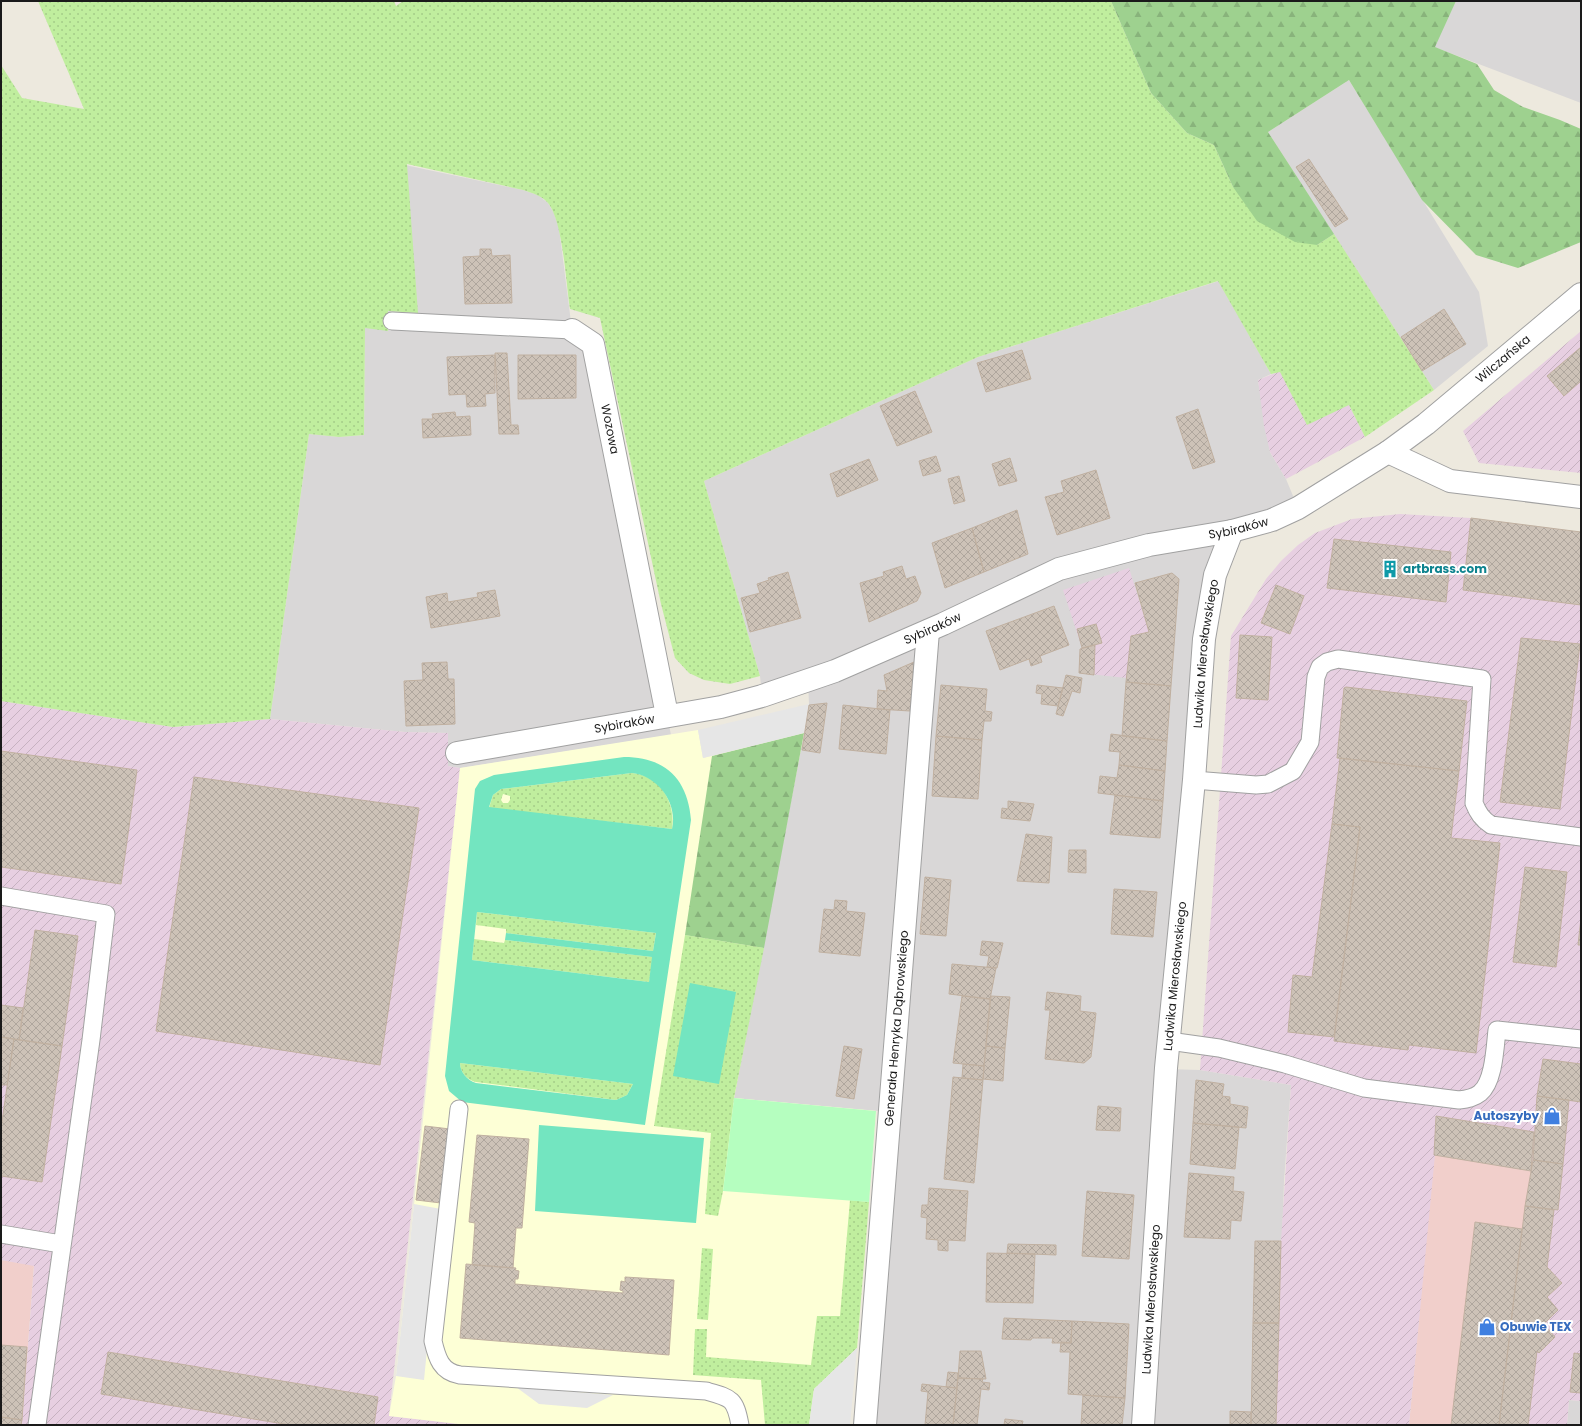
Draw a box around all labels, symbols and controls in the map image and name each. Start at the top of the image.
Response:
street label: Wilczańska [1472,331,1534,387]
street label: Wozowa [597,403,624,455]
street label: Sybiraków [1207,512,1270,543]
building icon: artbrass.com [1380,559,1400,579]
place label: artbrass.com [1403,560,1487,577]
street label: Ludwika Mierosławskiego [1189,577,1222,729]
street label: Sybiraków [901,608,964,648]
street label: Sybiraków [593,710,656,737]
street label: Ludwika Mierosławskiego [1159,900,1190,1052]
street label: Generała Henryka Dąbrowskiego [880,929,912,1127]
shop icon: Autoszyby [1542,1106,1562,1126]
place label: Autoszyby [1474,1107,1539,1124]
street label: Ludwika Mierosławskiego [1137,1223,1164,1375]
shop icon: Obuwie TEX [1477,1317,1497,1337]
place label: Obuwie TEX [1500,1318,1572,1335]

